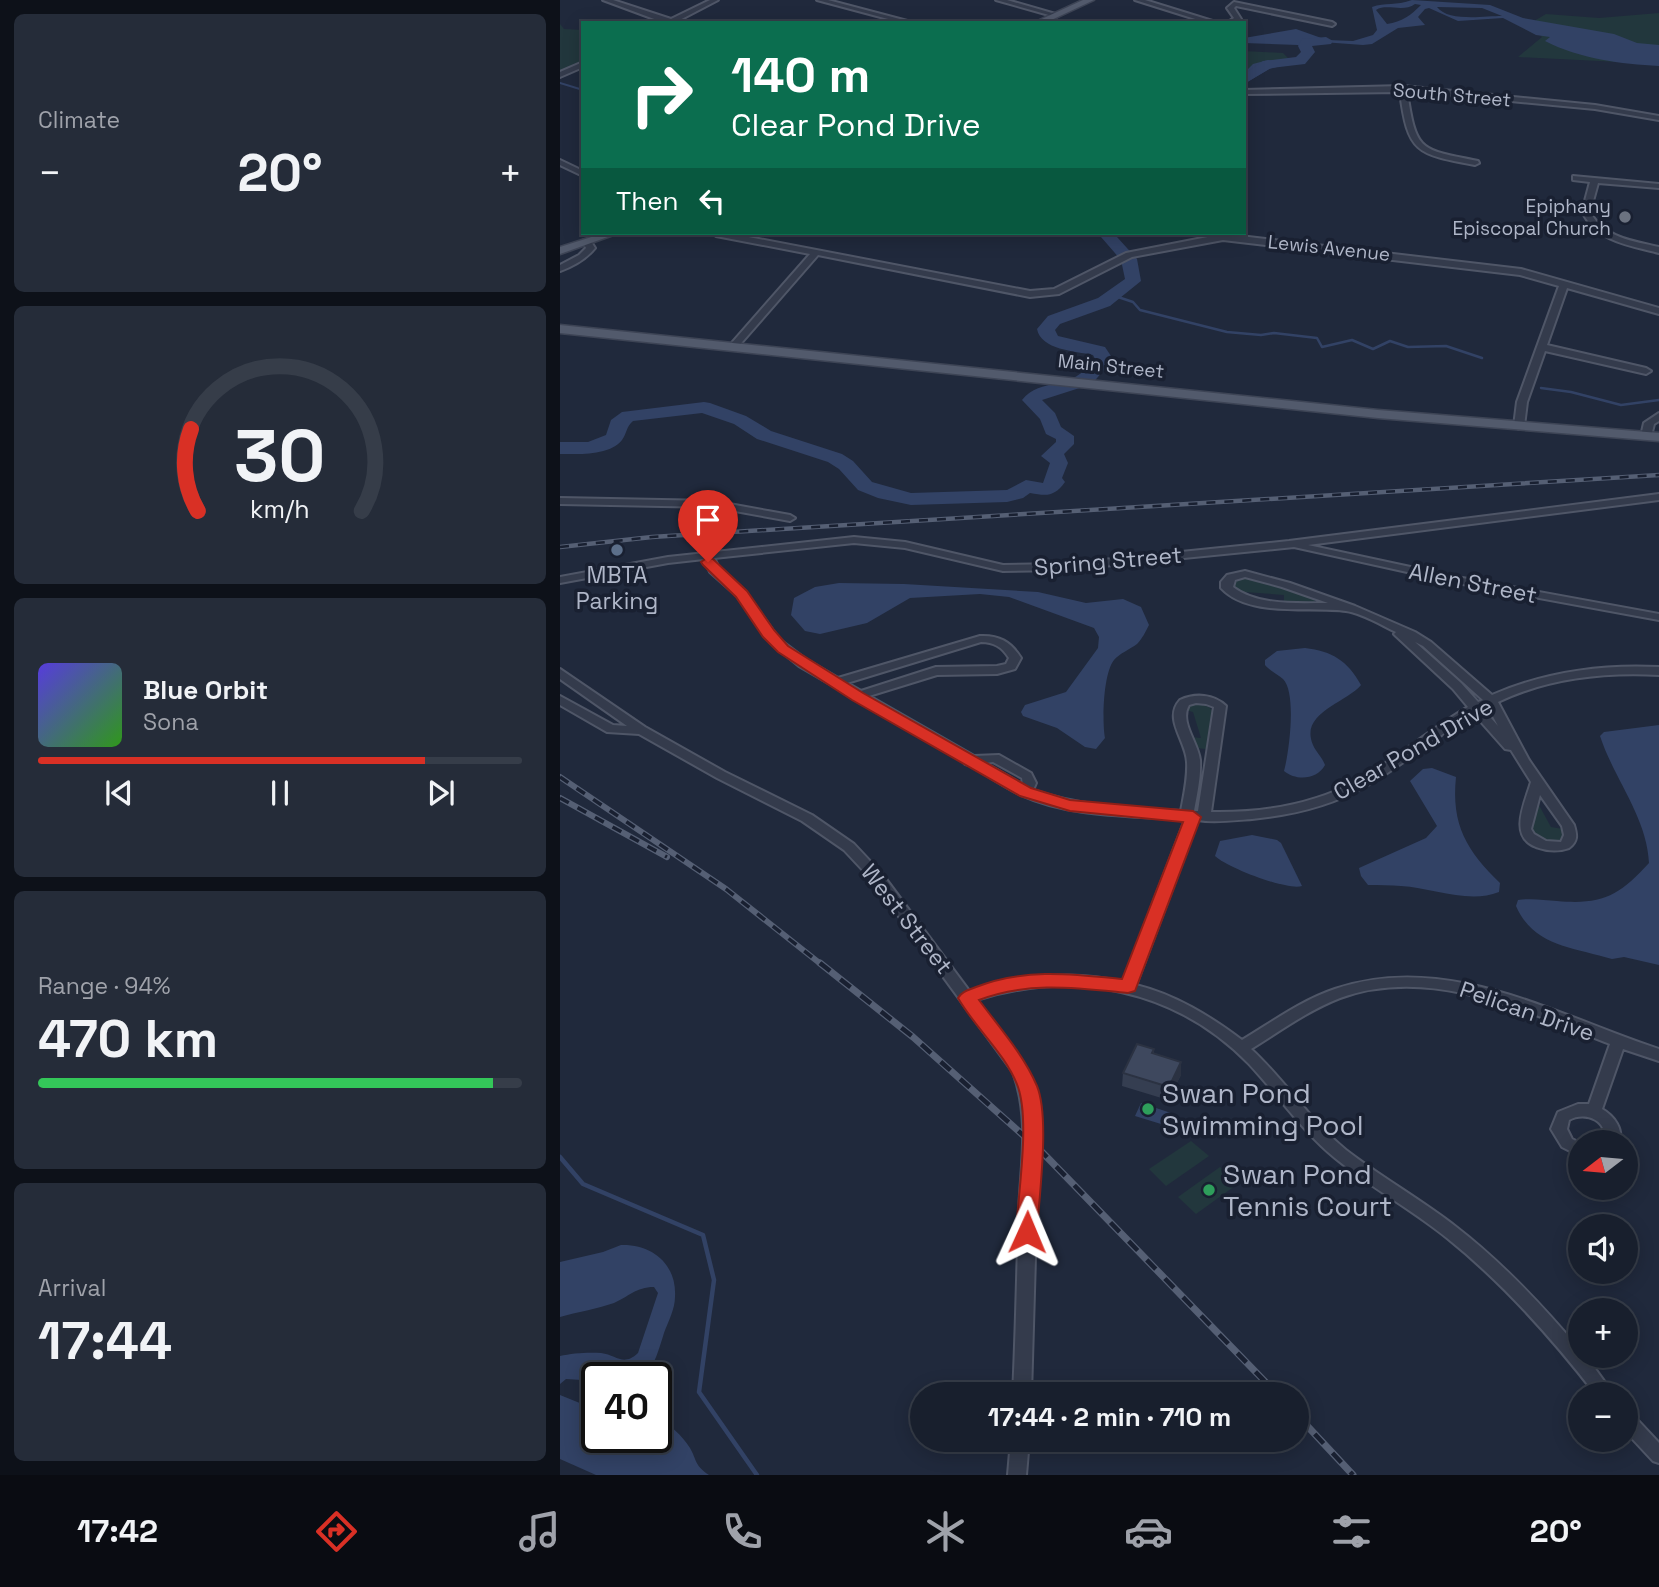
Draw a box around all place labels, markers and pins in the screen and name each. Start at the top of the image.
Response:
place label: Epiphany Episcopal Church [1452,194,1611,241]
marker: Epiphany Episcopal Church [1617,209,1633,225]
pin [678,490,738,562]
marker: MBTA Parking [609,542,625,558]
place label: MBTA Parking [576,560,658,616]
place label: Swan Pond Swimming Pool [1162,1075,1364,1143]
marker: Swan Pond Swimming Pool [1140,1101,1156,1117]
place label: Swan Pond Tennis Court [1223,1156,1392,1224]
marker: Swan Pond Tennis Court [1201,1182,1217,1198]

